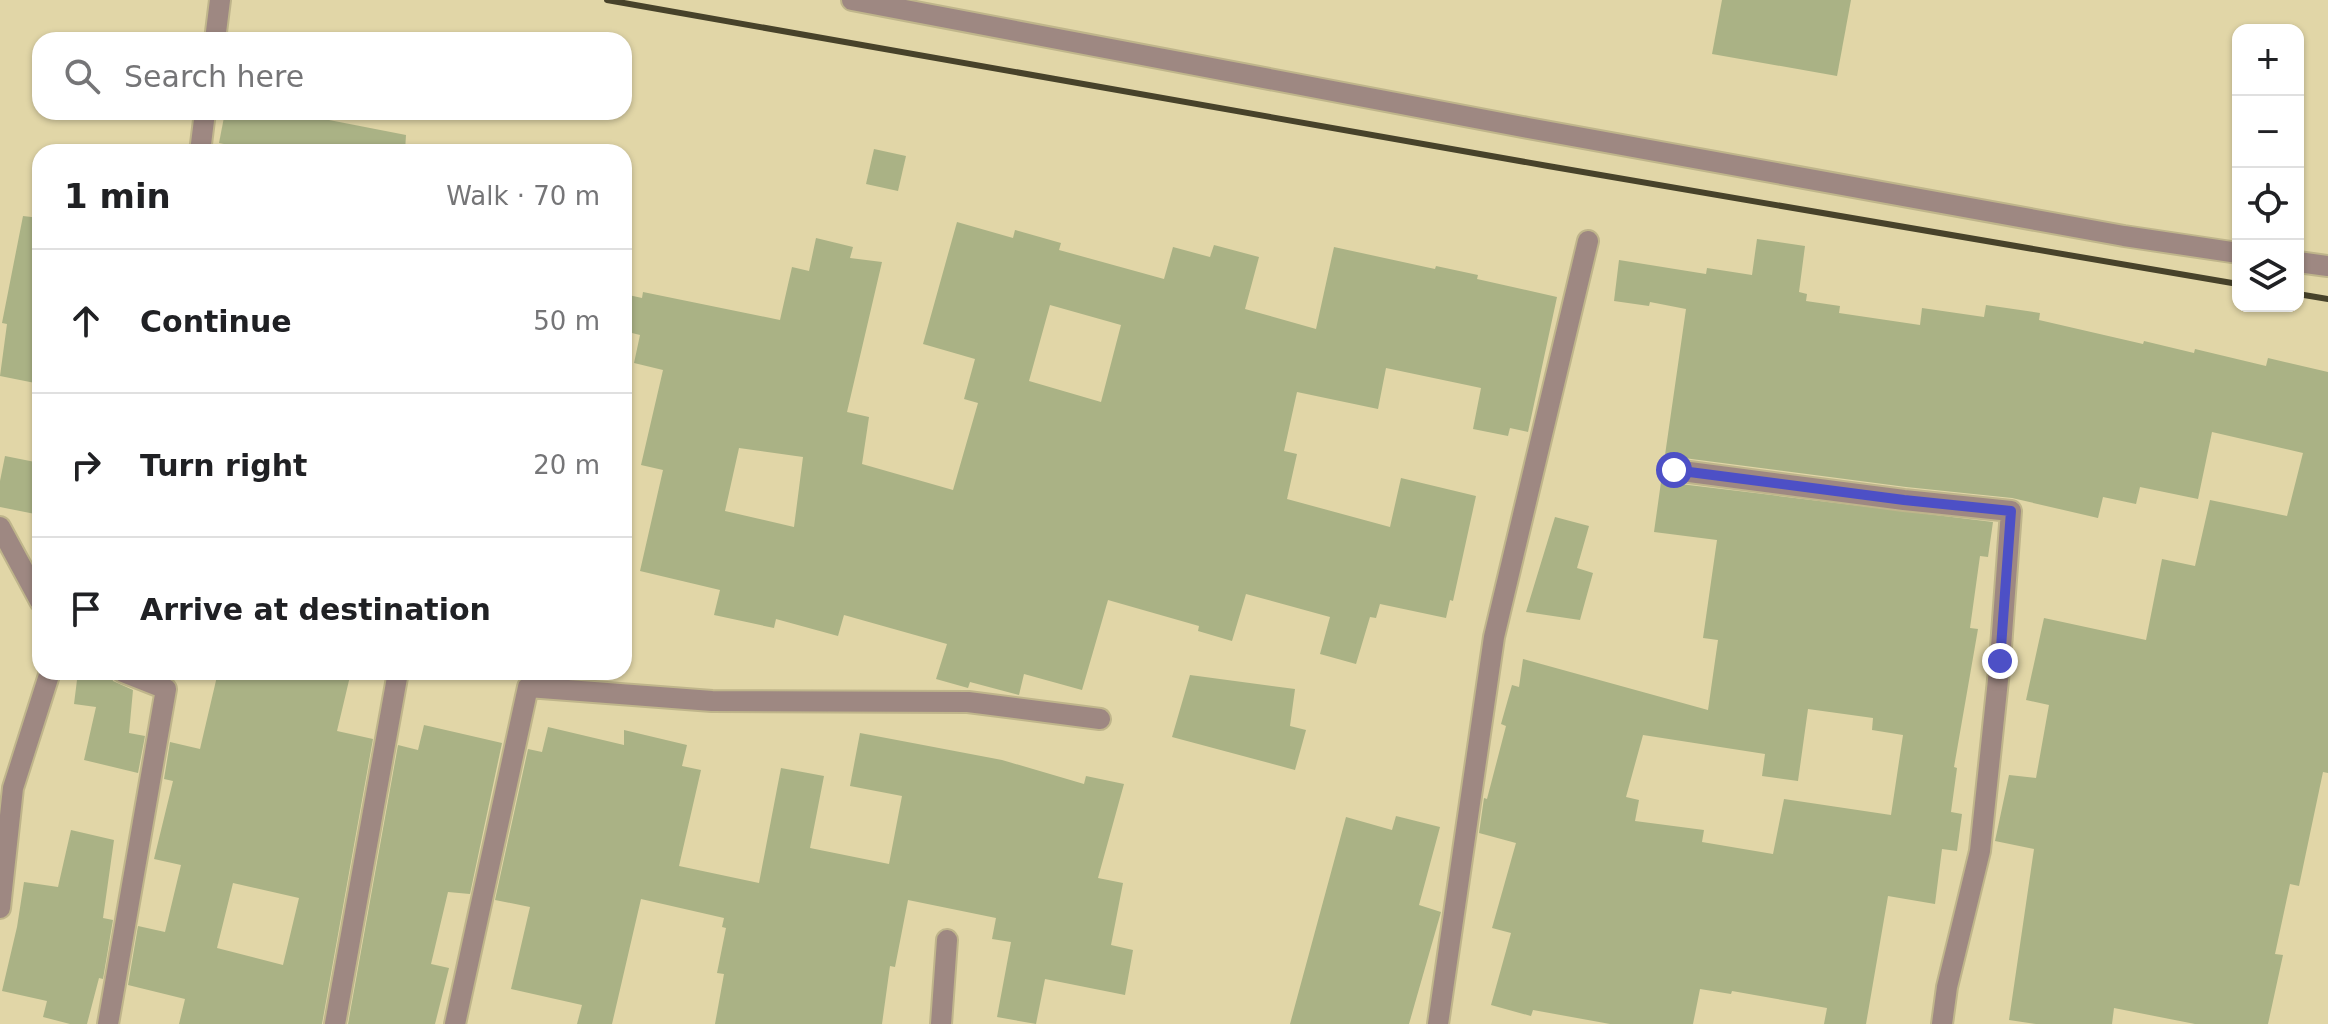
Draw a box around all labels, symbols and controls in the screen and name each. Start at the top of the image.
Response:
map controls [2232,24,2304,312]
button: + [2232,24,2304,96]
search box [32,32,632,120]
icon: search [60,54,104,98]
text: Search here [124,59,304,94]
button: − [2232,96,2304,168]
button: locate [2232,168,2304,240]
text: 1 min [64,176,171,216]
text: Walk · 70 m [446,181,600,211]
button: layers [2232,240,2304,312]
icon: ahead [64,299,108,343]
text: Continue [140,304,292,339]
text: 50 m [533,306,600,336]
icon: right [64,443,108,487]
text: Turn right [140,448,307,483]
text: 20 m [533,450,600,480]
route start [1656,452,1692,488]
icon: arrive [64,587,108,631]
text: Arrive at destination [140,592,491,627]
route end [1982,643,2018,679]

